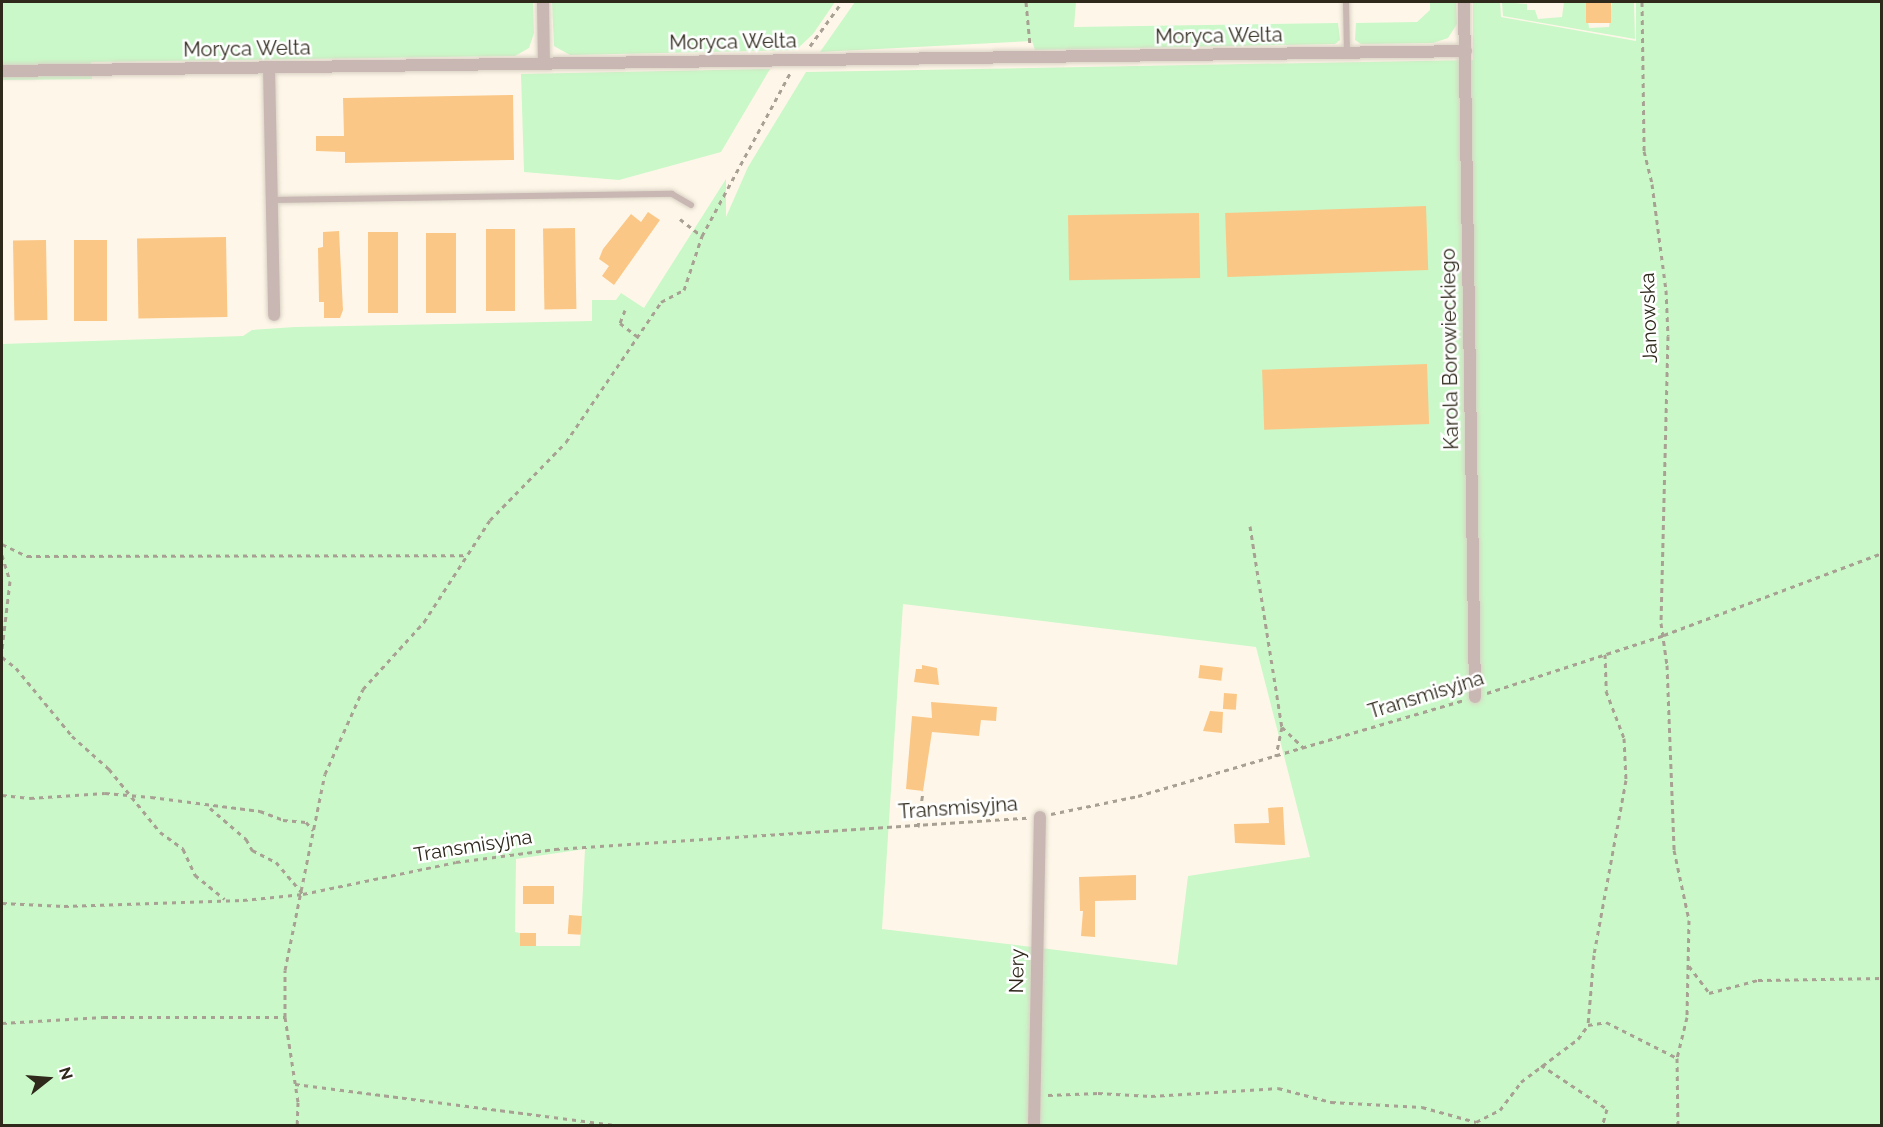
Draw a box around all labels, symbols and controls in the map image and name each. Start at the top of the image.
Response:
street label: Moryca Welta [1155,23,1283,49]
street label: Moryca Welta [669,29,797,55]
street label: Moryca Welta [183,36,311,62]
street label: Karola Borowieckiego [1436,248,1464,450]
street label: Janowska [1635,272,1663,364]
street label: Transmisyjna [1365,666,1487,724]
street label: Transmisyjna [897,792,1019,824]
street label: Transmisyjna [412,825,534,867]
street label: Nery [1005,948,1029,994]
north arrow [18,1049,78,1109]
text: N [55,1065,77,1082]

